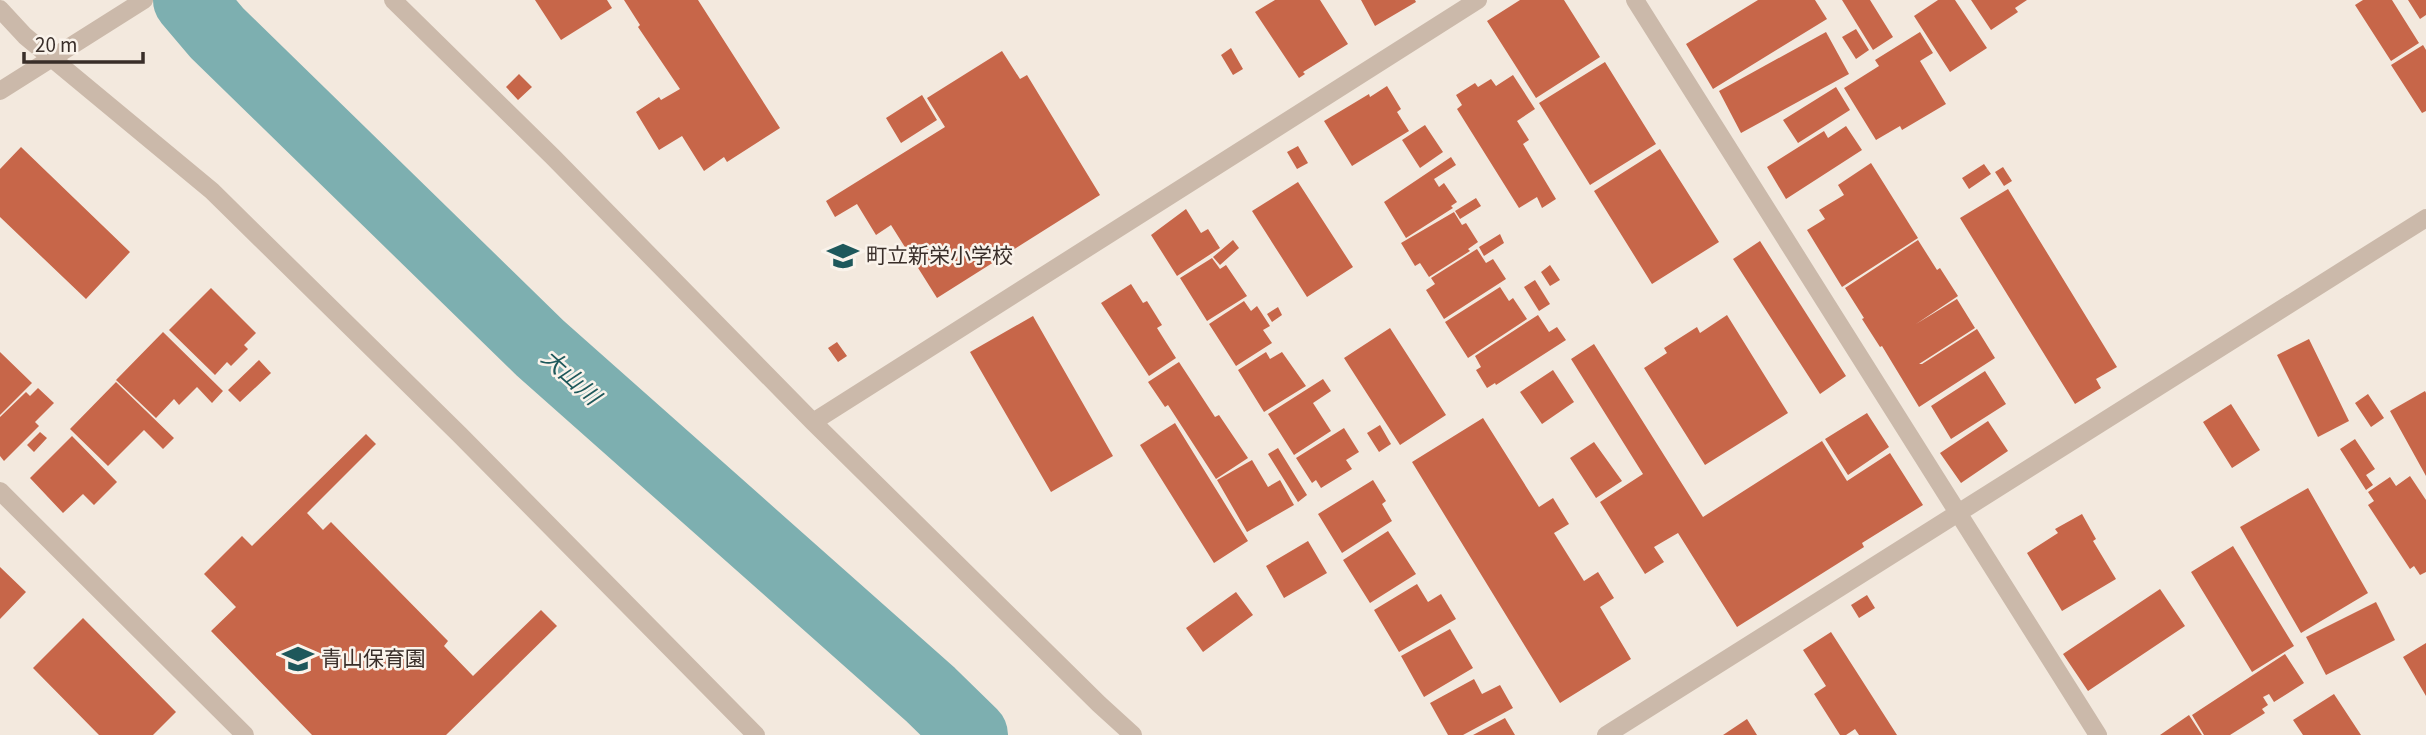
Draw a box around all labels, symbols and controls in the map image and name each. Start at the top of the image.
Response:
scale bar [24,21,144,65]
text: 20 m [35,30,77,60]
school or university icon: 町立新栄小学校 [826,239,860,273]
place label: 町立新栄小学校 [866,241,1013,271]
water label: 大山川 [534,342,610,415]
school or university icon: 青山保育園 [281,642,315,676]
place label: 青山保育園 [321,644,426,674]

